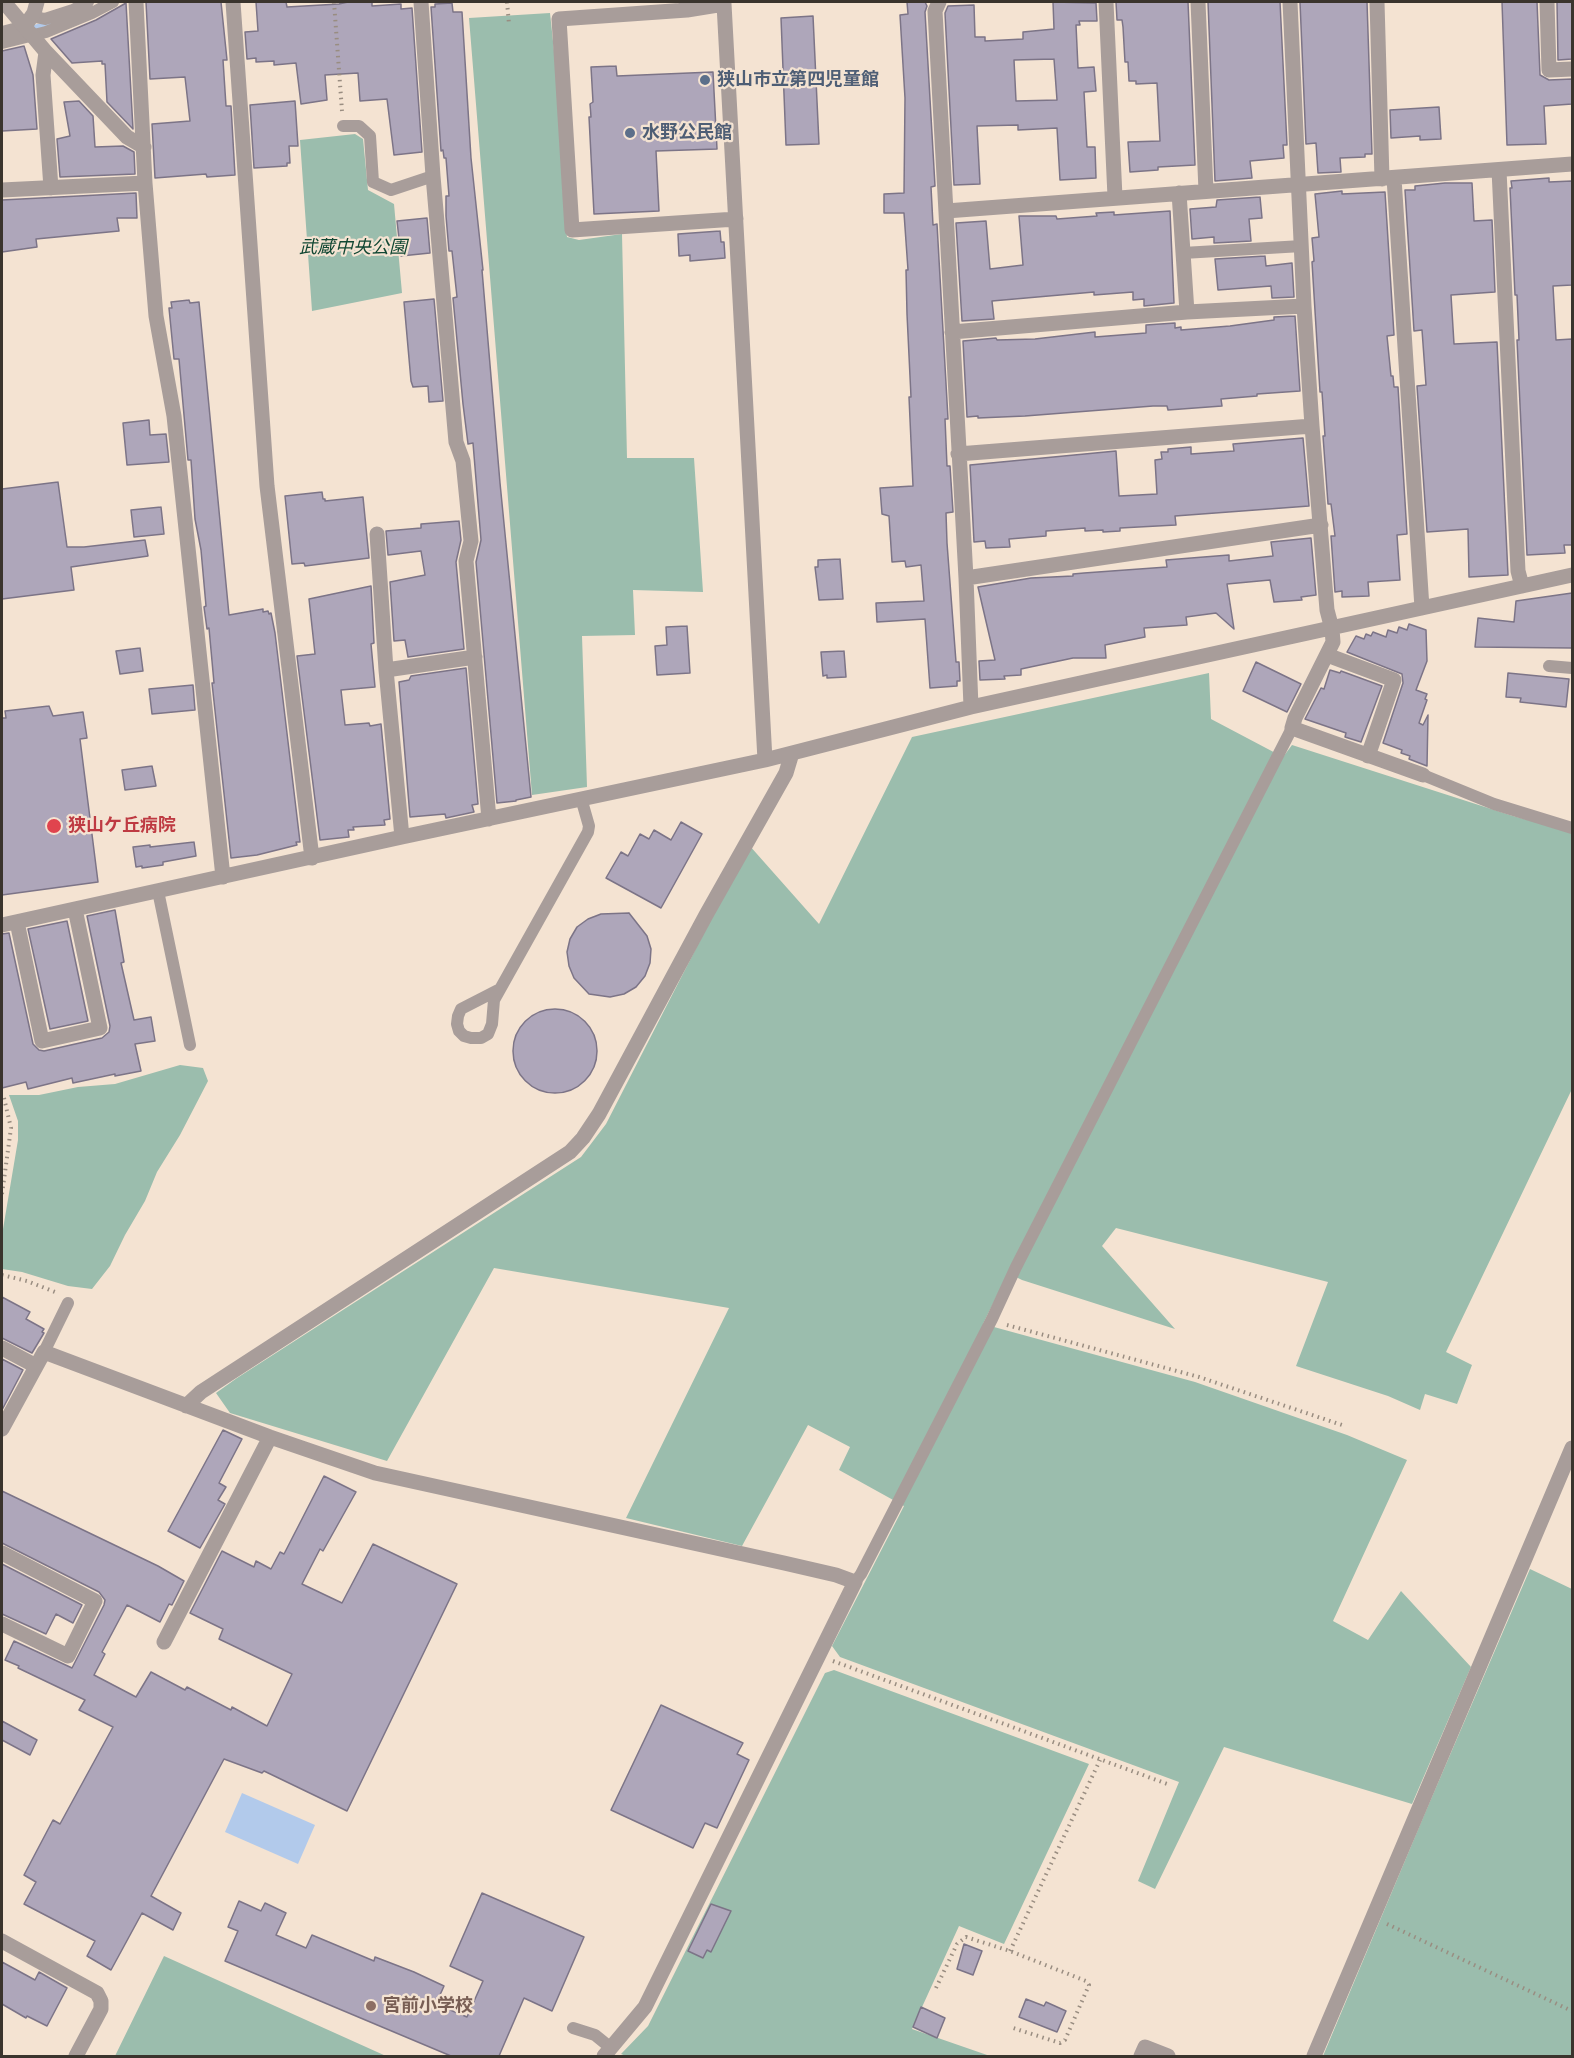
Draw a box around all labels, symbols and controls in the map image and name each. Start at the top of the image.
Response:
place label: 狭山市立第四児童館 [717,69,879,91]
marker: 狭山市立第四児童館 [698,73,712,87]
place label: 水野公民館 [642,122,732,144]
marker: 水野公民館 [623,126,637,140]
park label: 武蔵中央公園 [299,237,407,259]
place label: 狭山ケ丘病院 [68,815,176,837]
marker: 狭山ケ丘病院 [45,817,63,835]
place label: 宮前小学校 [383,1995,473,2017]
marker: 宮前小学校 [364,1999,378,2013]

